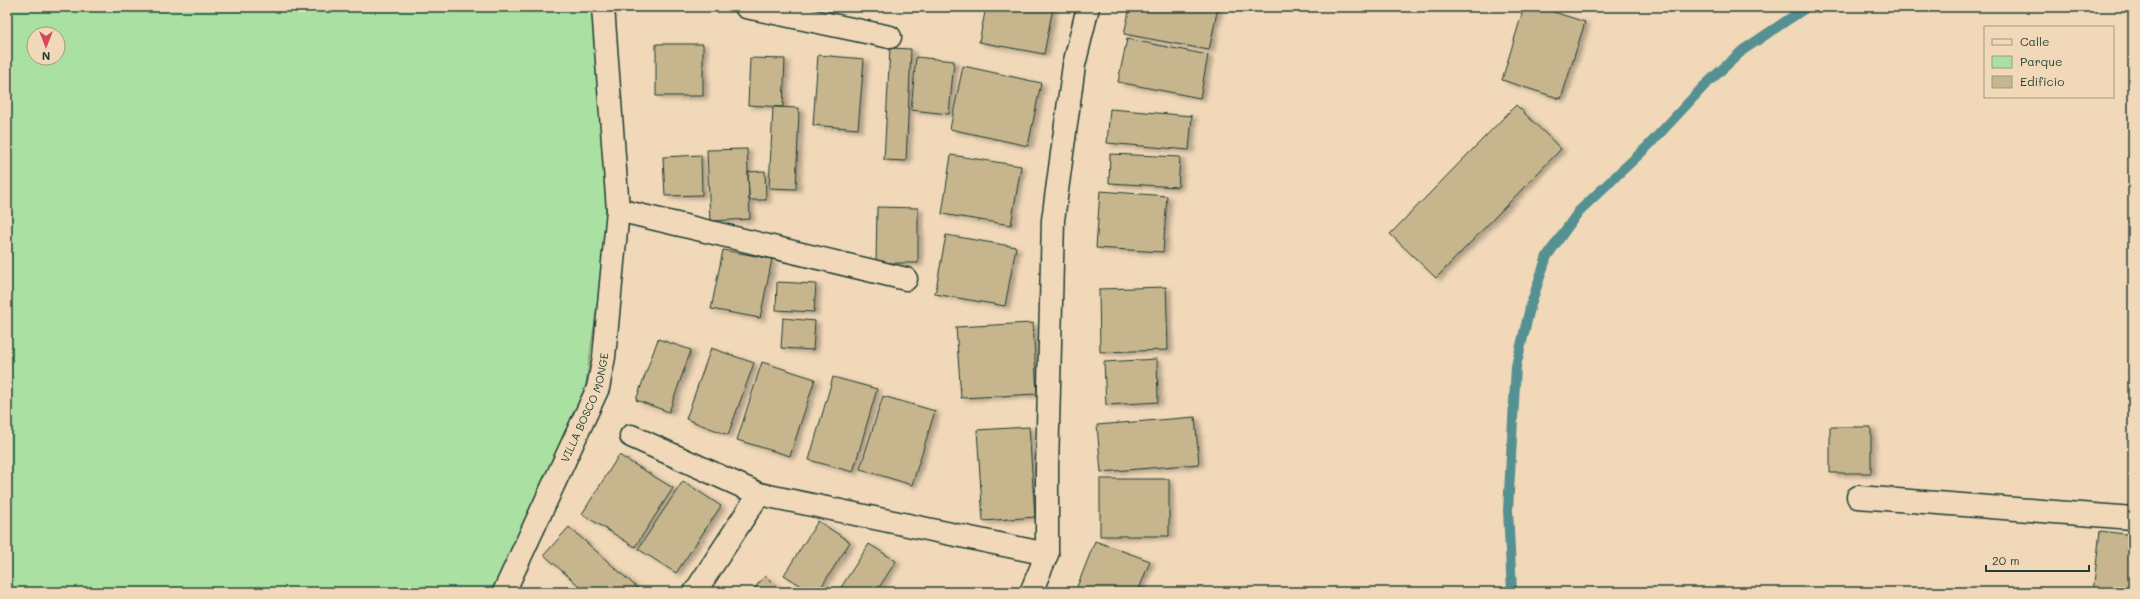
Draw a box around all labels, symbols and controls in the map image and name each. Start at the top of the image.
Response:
north arrow [26,26,66,66]
legend [1984,26,2114,98]
text: Calle [2020,33,2050,49]
text: N [42,49,50,64]
text: Parque [2020,53,2063,69]
text: Edificio [2020,73,2064,89]
street label: VILLA BOSCO MONGE [557,352,611,464]
scale bar [1986,547,2089,573]
text: 20 m [1992,552,2020,568]

